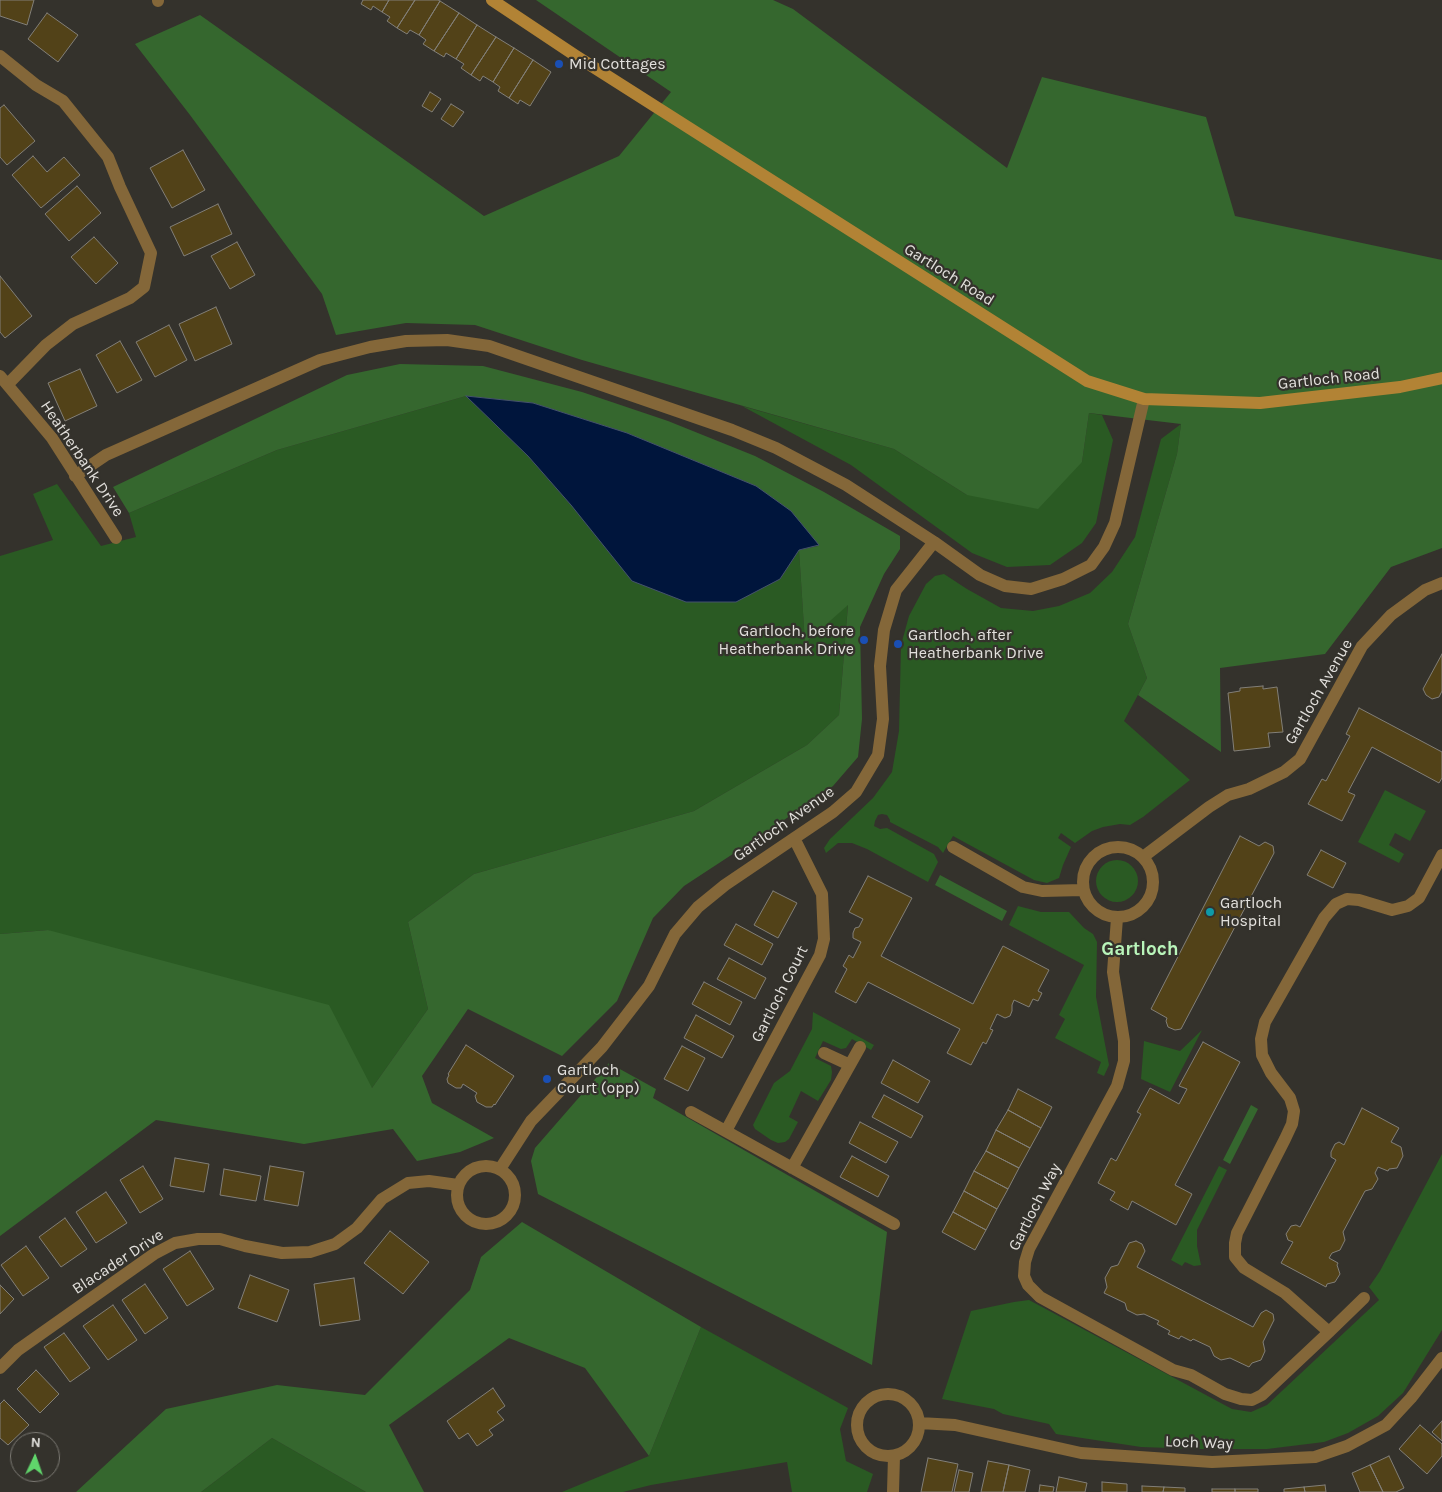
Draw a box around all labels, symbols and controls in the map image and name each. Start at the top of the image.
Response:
place label: Mid Cottages [569,54,666,74]
marker: Mid Cottages [553,58,565,70]
street label: Gartloch Road [900,240,998,310]
street label: Gartloch Road [1277,364,1381,394]
street label: Heatherbank Drive [36,397,128,521]
place label: Gartloch, before Heatherbank Drive [718,621,854,659]
place label: Gartloch, after Heatherbank Drive [908,625,1044,663]
marker: Gartloch, before Heatherbank Drive [858,634,870,646]
street label: Gartloch Avenue [1281,636,1357,748]
marker: Gartloch, after Heatherbank Drive [892,638,904,650]
street label: Gartloch Avenue [730,782,838,866]
place label: Gartloch Hospital [1220,893,1282,931]
marker: Gartloch Hospital [1204,906,1216,918]
district label: Gartloch [1101,939,1179,961]
street label: Gartloch Court [747,942,813,1046]
place label: Gartloch Court (opp) [557,1060,640,1098]
marker: Gartloch Court (opp) [541,1073,553,1085]
street label: Gartloch Way [1005,1160,1065,1254]
street label: Blacader Drive [69,1225,167,1299]
north arrow [10,1432,60,1482]
street label: Loch Way [1165,1432,1233,1454]
text: N [30,1434,41,1451]

